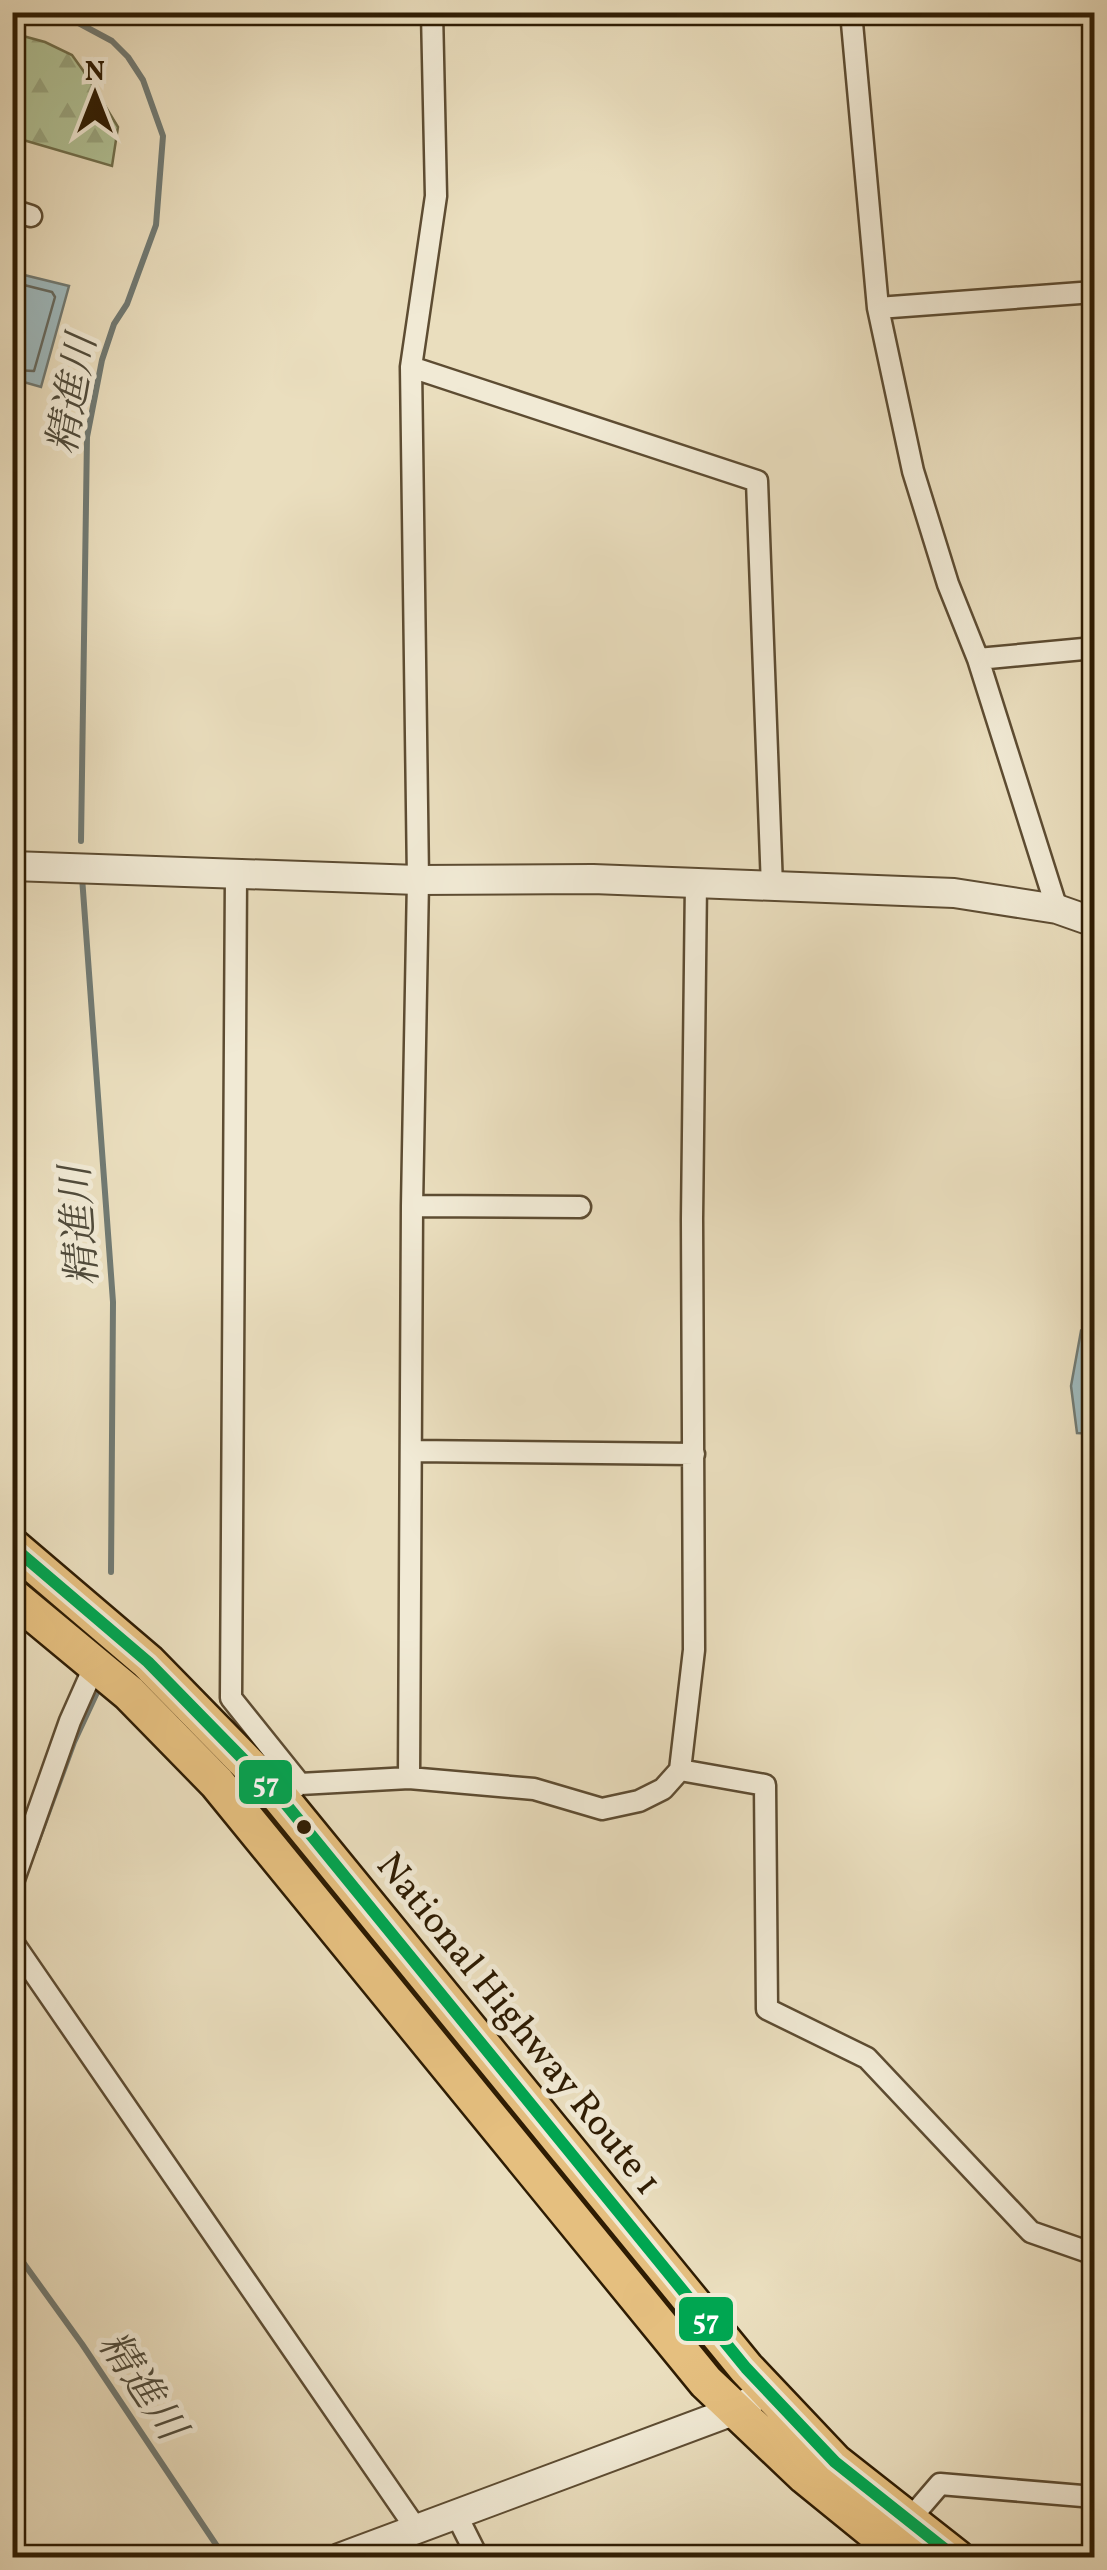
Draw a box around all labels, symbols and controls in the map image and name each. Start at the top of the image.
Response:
north arrow [45,45,145,145]
text: N [85,53,105,92]
water label: 精進川 [37,327,114,459]
water label: 精進川 [50,1160,114,1288]
line badge: 57 [237,1758,294,1806]
text: 57 [253,1765,279,1804]
unlabelled marker [294,1817,314,1837]
street label: National Highway Route 1 [362,1843,672,2208]
line badge: 57 [677,2295,735,2343]
text: 57 [693,2302,719,2341]
water label: 精進川 [83,2322,199,2456]

